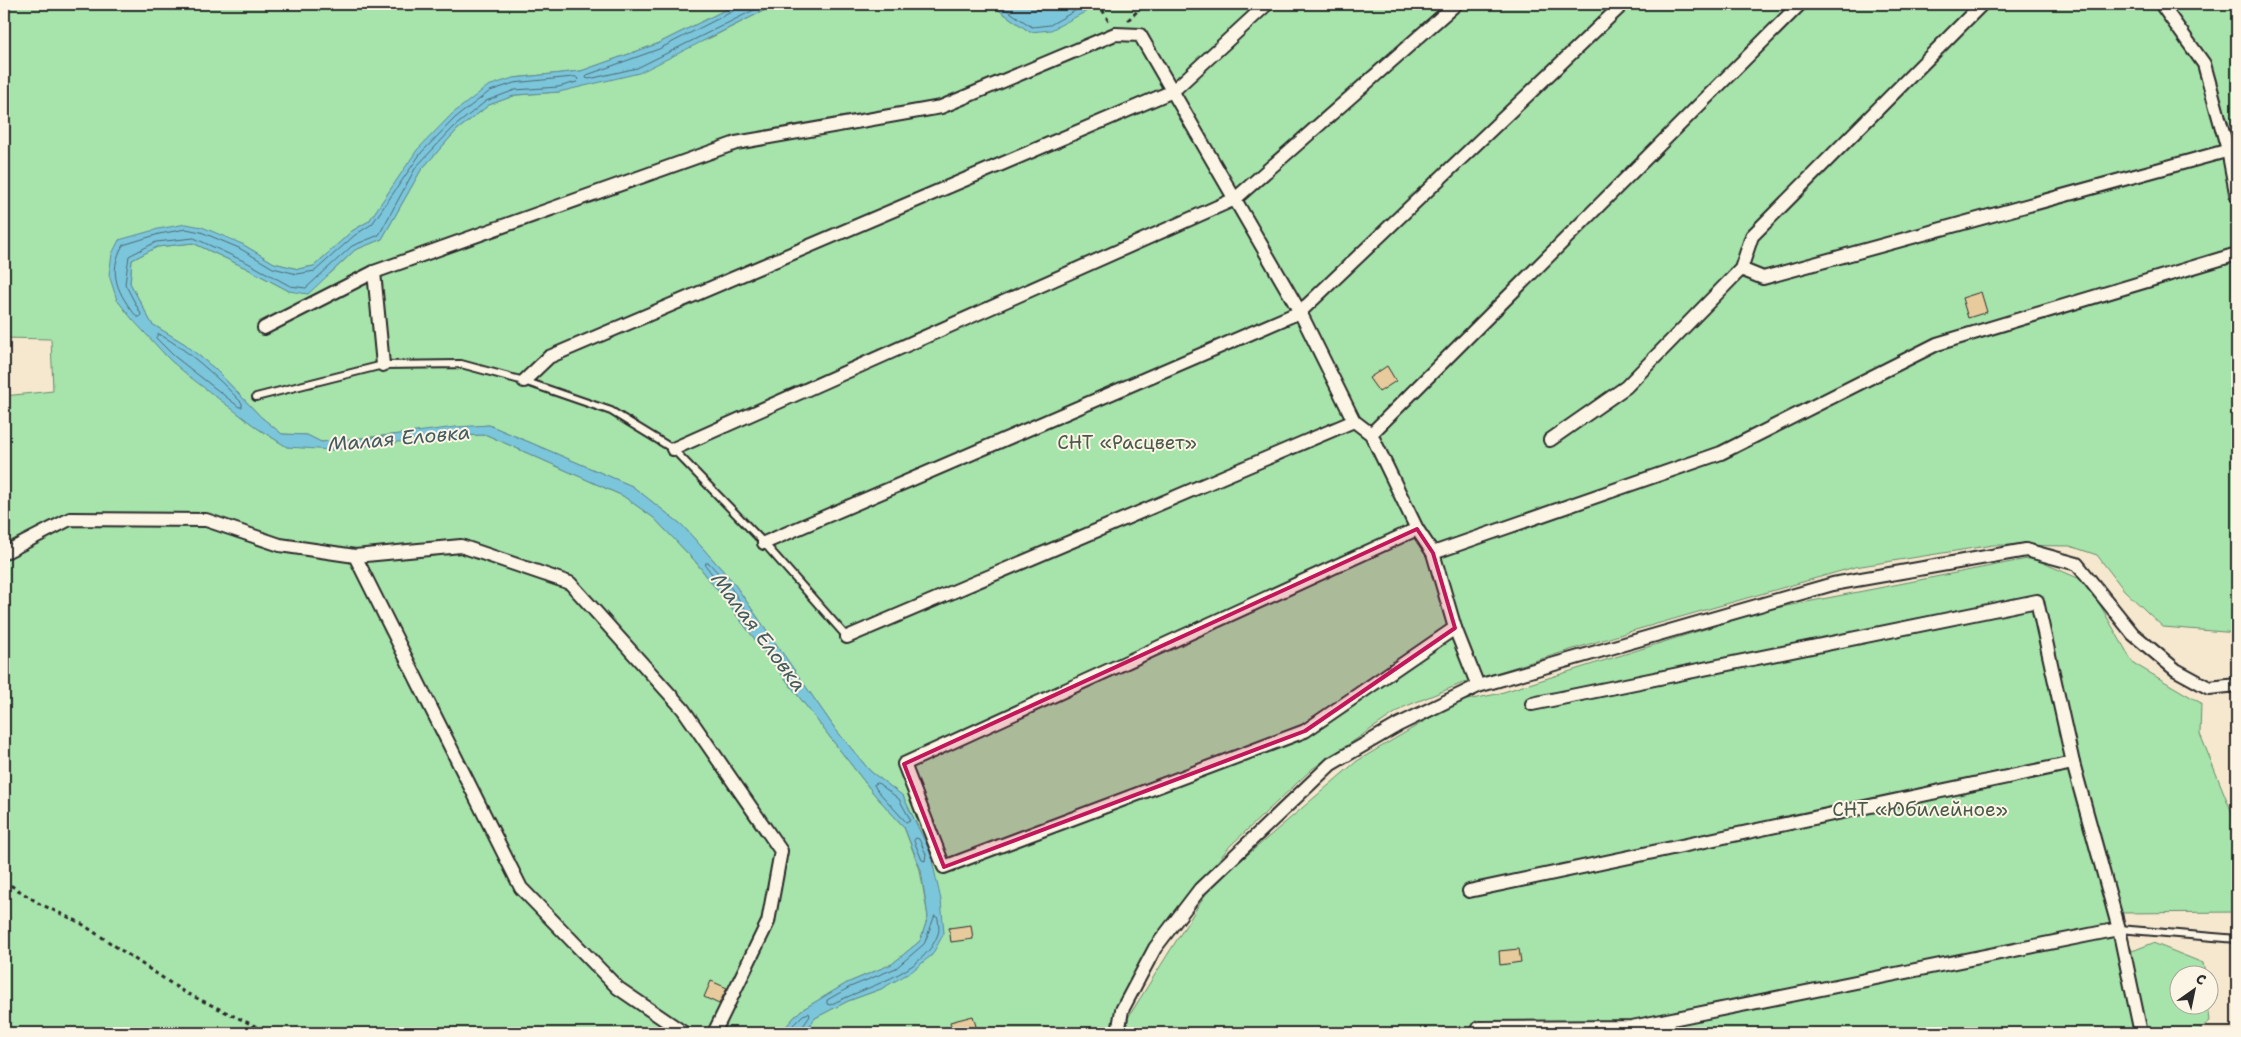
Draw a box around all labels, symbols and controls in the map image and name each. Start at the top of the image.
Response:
water label: Малая Еловка [327,419,471,457]
park label: СНТ «Расцвет» [1057,430,1197,455]
water label: Малая Еловка [706,567,812,697]
park label: СНТ «Юбилейное» [1832,797,2008,822]
north arrow [2168,964,2218,1014]
text: С [2193,969,2210,989]

